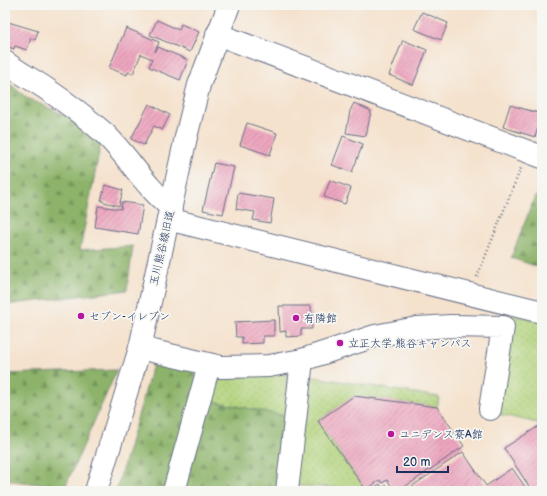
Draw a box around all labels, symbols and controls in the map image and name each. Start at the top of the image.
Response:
street label: 玉川熊谷線旧道 [147,209,177,287]
place label: セブン-イレブン [89,310,170,323]
marker: セブン-イレブン [76,311,86,321]
place label: 有隣館 [304,312,337,325]
marker: 有隣館 [291,313,301,323]
place label: 立正大学 熊谷キャンパス [348,337,472,350]
marker: 立正大学 熊谷キャンパス [335,338,345,348]
place label: ユニデンス寮A館 [399,428,483,441]
marker: ユニデンス寮A館 [386,429,396,439]
scale bar [397,448,448,474]
text: 20 m [403,455,430,470]

